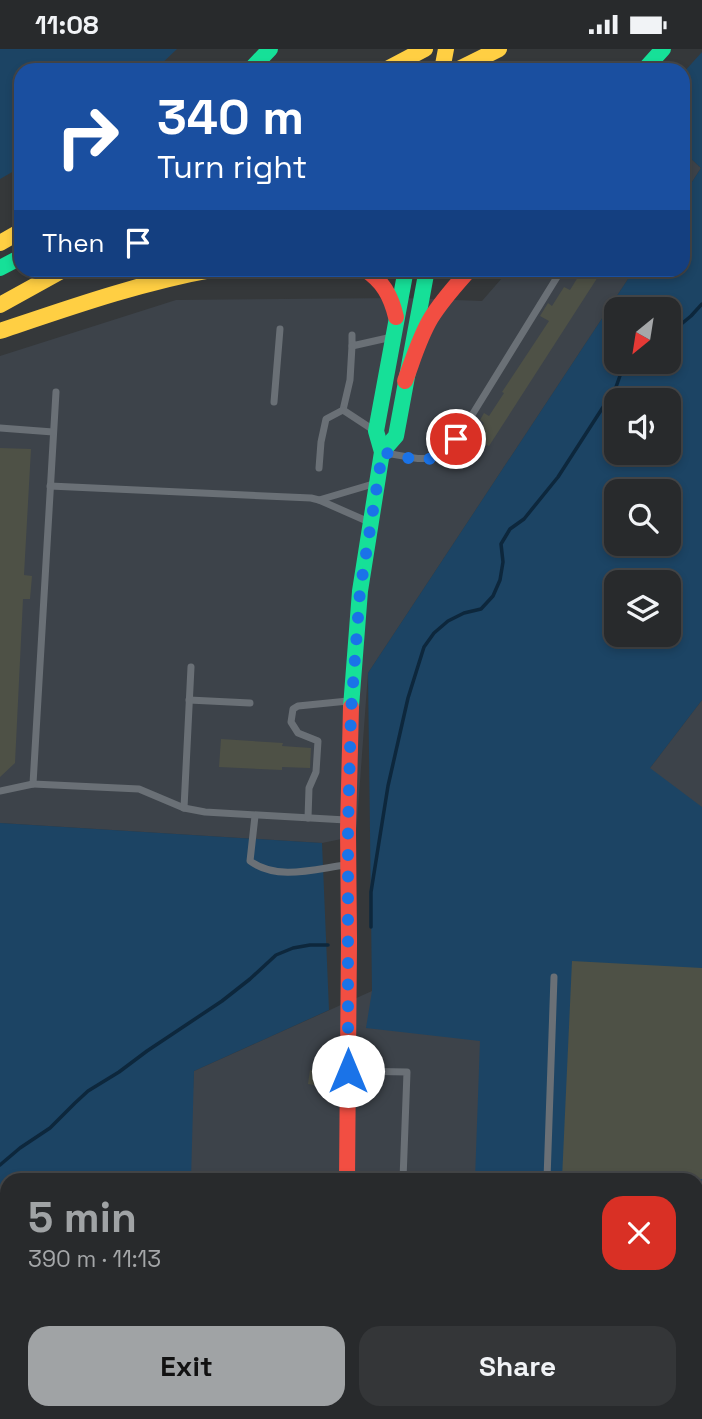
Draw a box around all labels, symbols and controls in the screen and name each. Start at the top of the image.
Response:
text: 11:08 [35,8,99,42]
text: 340 m [157,86,304,148]
icon: right [42,91,133,182]
text: Turn right [157,147,307,187]
icon: arrive [119,224,157,262]
text: Then [42,226,105,260]
north arrow [604,297,681,375]
map controls [604,297,681,647]
button: sound [604,388,681,465]
pin [426,409,486,469]
icon: arrive [437,420,475,458]
button: search [604,479,681,556]
button: layers [604,570,681,647]
position arrow [311,1034,385,1108]
text: 5 min [28,1191,137,1244]
button: close [602,1196,676,1270]
text: 390 m · 11:13 [28,1244,161,1274]
button: Exit [28,1326,345,1406]
button: Share [359,1326,676,1406]

